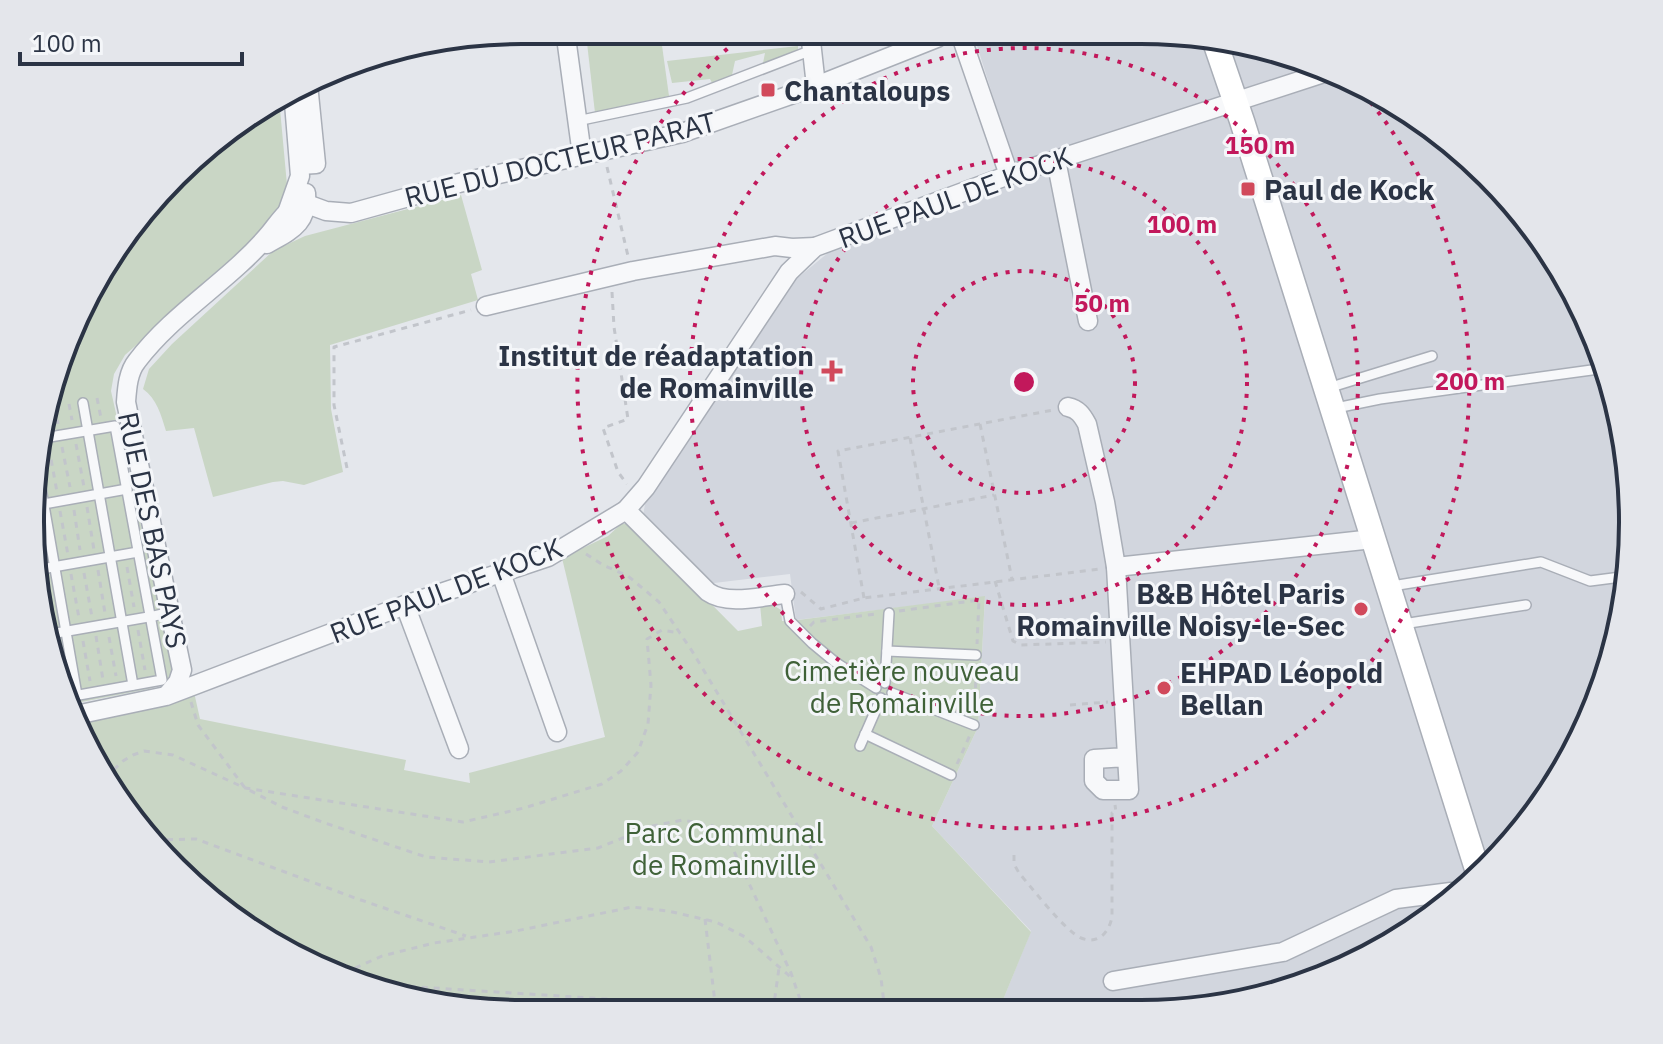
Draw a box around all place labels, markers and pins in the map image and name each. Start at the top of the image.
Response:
place label: Chantaloups [784,72,950,109]
marker: Chantaloups [759,81,777,99]
place label: Paul de Kock [1264,171,1435,208]
marker: Paul de Kock [1239,180,1257,198]
place label: Institut de réadaptation de Romainville [498,337,814,406]
marker: Institut de réadaptation de Romainville [821,360,843,382]
centre of rings [1010,368,1038,396]
place label: B&B Hôtel Paris Romainville Noisy-le-Sec [1016,575,1345,644]
marker: B&B Hôtel Paris Romainville Noisy-le-Sec [1352,600,1370,618]
place label: EHPAD Léopold Bellan [1180,654,1383,723]
marker: EHPAD Léopold Bellan [1155,679,1173,697]

